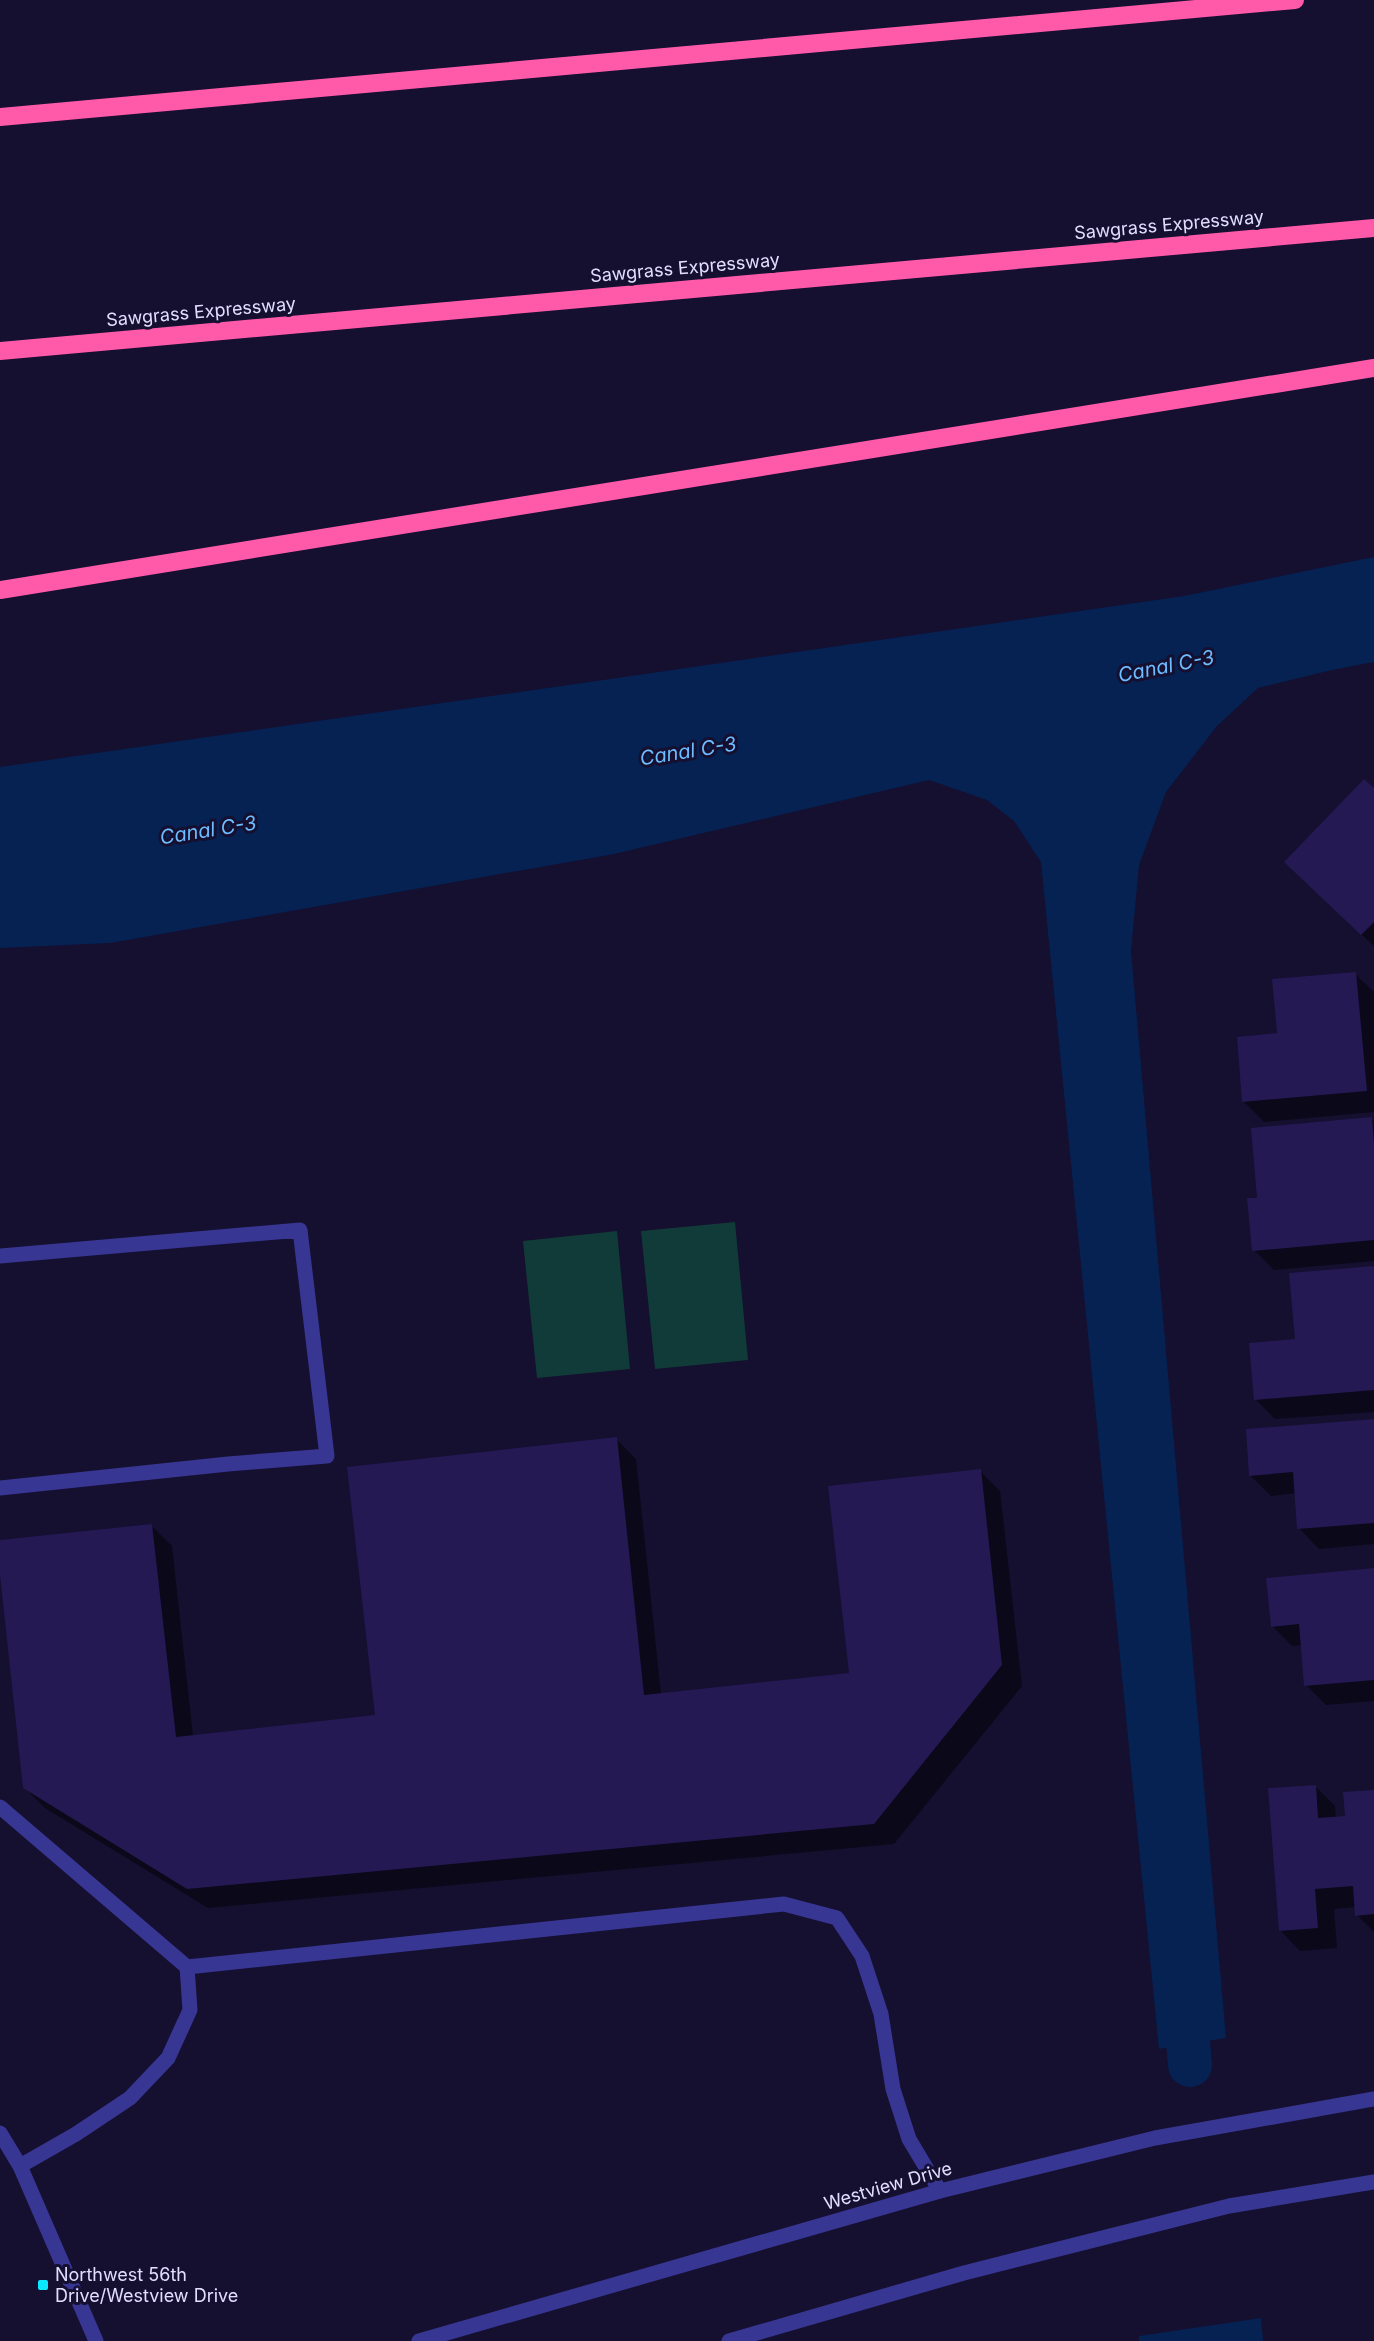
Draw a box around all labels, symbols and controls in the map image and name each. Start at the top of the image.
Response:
street label: Sawgrass Expressway [1073,206,1265,243]
street label: Sawgrass Expressway [589,249,781,286]
street label: Sawgrass Expressway [105,293,297,330]
water label: Canal C-3 [1116,645,1216,687]
water label: Canal C-3 [638,732,738,770]
water label: Canal C-3 [158,811,258,849]
street label: Westview Drive [821,2157,954,2214]
place label: Northwest 56th Drive/Westview Drive [55,2264,238,2306]
marker: Northwest 56th Drive/Westview Drive [36,2278,50,2292]

